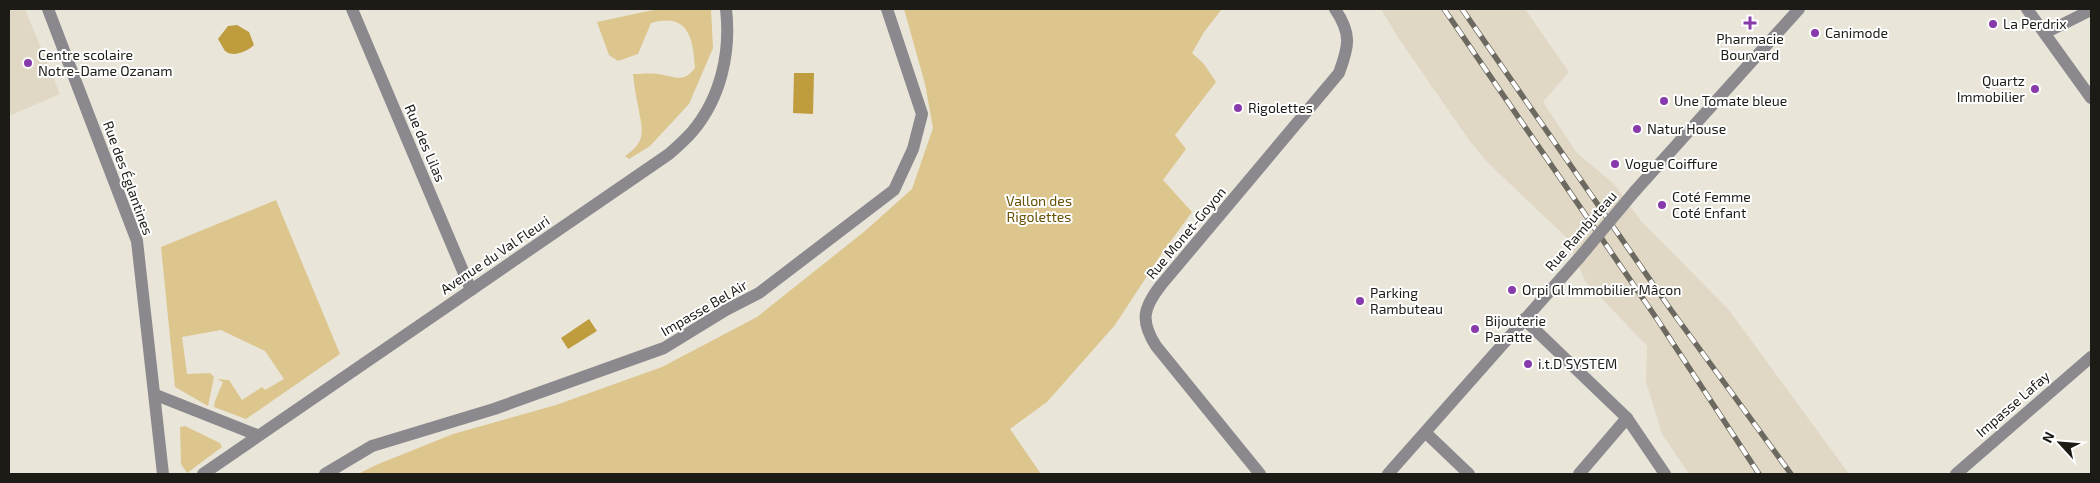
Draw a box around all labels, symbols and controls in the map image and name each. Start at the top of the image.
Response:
place label: La Perdrix [2003,15,2067,32]
marker: Pharmacie Bourvard [1744,17,1756,29]
marker: La Perdrix [1987,18,1999,30]
place label: Canimode [1825,24,1888,41]
marker: Canimode [1809,27,1821,39]
place label: Pharmacie Bourvard [1716,30,1784,63]
place label: Centre scolaire Notre-Dame Ozanam [38,46,173,79]
marker: Centre scolaire Notre-Dame Ozanam [22,57,34,69]
place label: Quartz Immobilier [1957,72,2025,105]
marker: Quartz Immobilier [2029,83,2041,95]
place label: Une Tomate bleue [1674,92,1787,109]
marker: Une Tomate bleue [1658,95,1670,107]
place label: Rigolettes [1248,99,1313,116]
street label: Rue des Lilas [401,101,449,184]
marker: Rigolettes [1232,102,1244,114]
street label: Rue des Églantines [100,118,157,237]
place label: Natur House [1647,120,1726,137]
marker: Natur House [1631,123,1643,135]
place label: Vogue Coiffure [1625,155,1718,172]
marker: Vogue Coiffure [1609,158,1621,170]
street label: Rue Monet-Goyon [1142,183,1229,282]
street label: Rue Rambuteau [1541,187,1620,274]
place label: Coté Femme Coté Enfant [1672,188,1751,221]
park label: Vallon des Rigolettes [1006,192,1072,225]
marker: Coté Femme Coté Enfant [1656,199,1668,211]
street label: Avenue du Val Fleuri [437,212,552,297]
street label: Impasse Bel Air [657,276,750,339]
place label: Orpi Gl Immobilier Mâcon [1522,281,1681,298]
place label: Parking Rambuteau [1370,284,1443,317]
marker: Orpi Gl Immobilier Mâcon [1506,284,1518,296]
marker: Parking Rambuteau [1354,295,1366,307]
place label: Bijouterie Paratte [1485,312,1546,345]
marker: Bijouterie Paratte [1469,323,1481,335]
place label: i.t.D SYSTEM [1538,355,1617,372]
marker: i.t.D SYSTEM [1522,358,1534,370]
street label: Impasse Lafay [1972,367,2053,440]
north arrow [2035,418,2085,468]
text: N [2038,429,2058,445]

